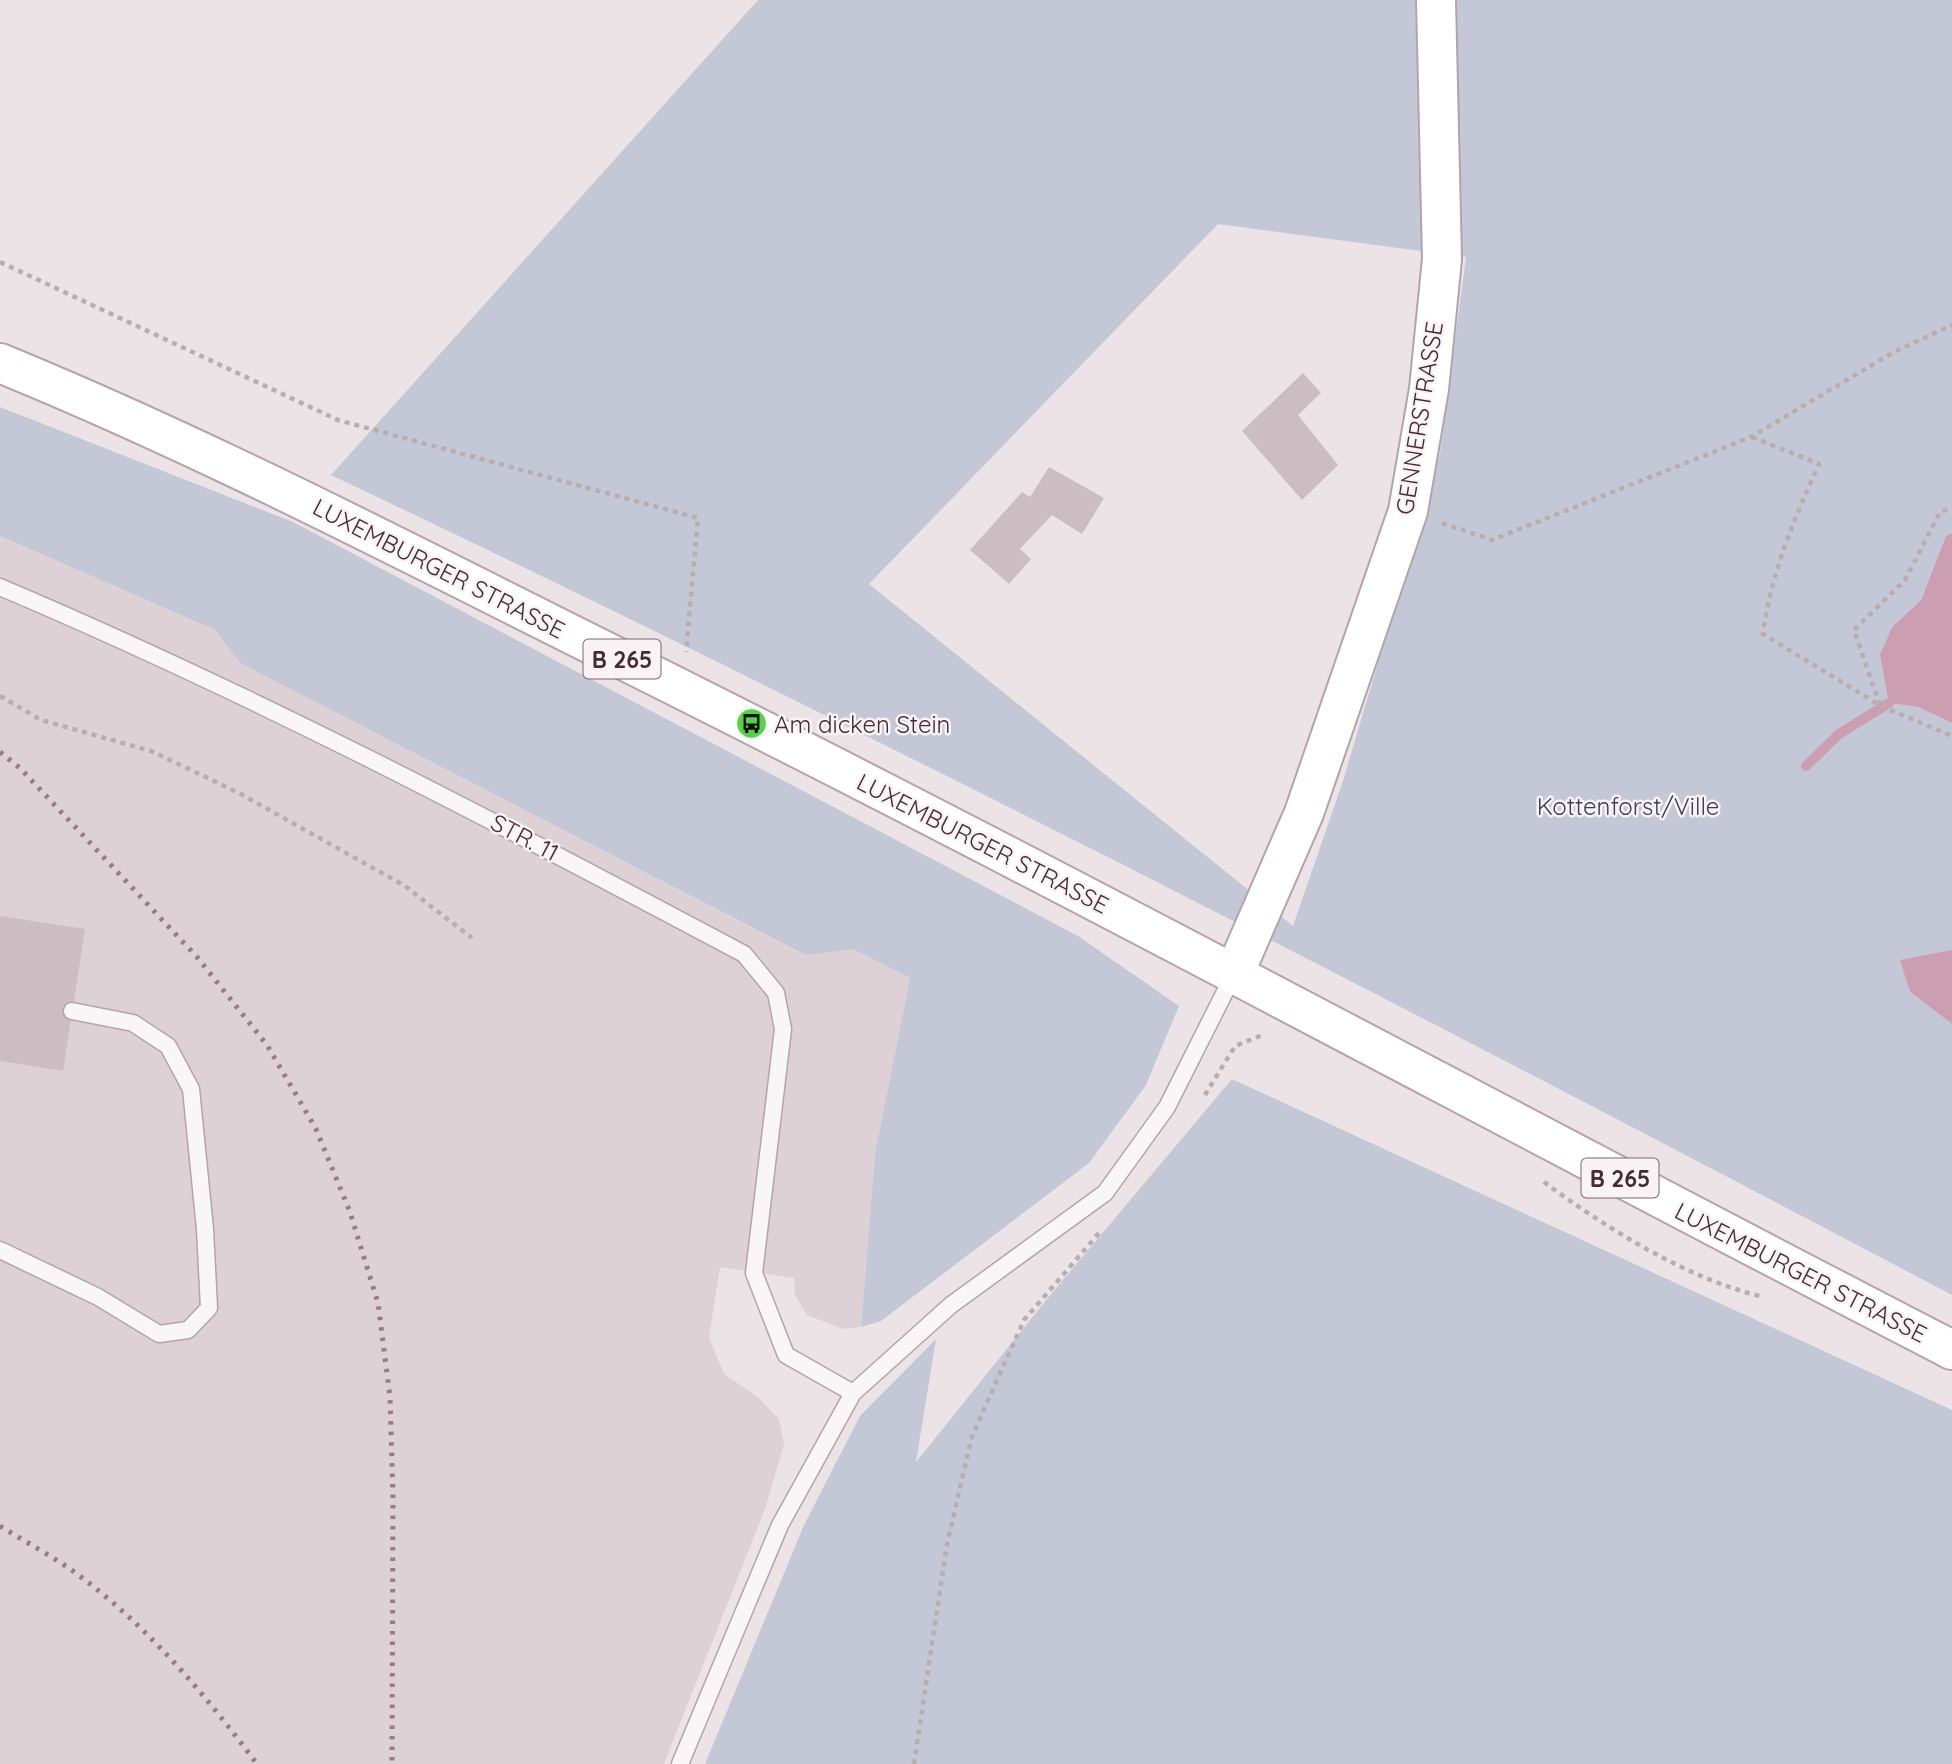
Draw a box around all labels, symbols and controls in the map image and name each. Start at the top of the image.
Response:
street label: GENNERSTRASSE [1389,319,1449,517]
street label: LUXEMBURGER STRASSE [308,491,570,645]
road number: B 265 [584,639,660,678]
bus stop icon: Am dicken Stein [734,707,768,741]
place label: Am dicken Stein [774,709,950,739]
street label: LUXEMBURGER STRASSE [852,766,1114,920]
park label: Kottenforst/Ville [1537,791,1719,821]
street label: STR. 11 [486,807,564,867]
road number: B 265 [1582,1158,1658,1198]
street label: LUXEMBURGER STRASSE [1670,1195,1932,1349]

